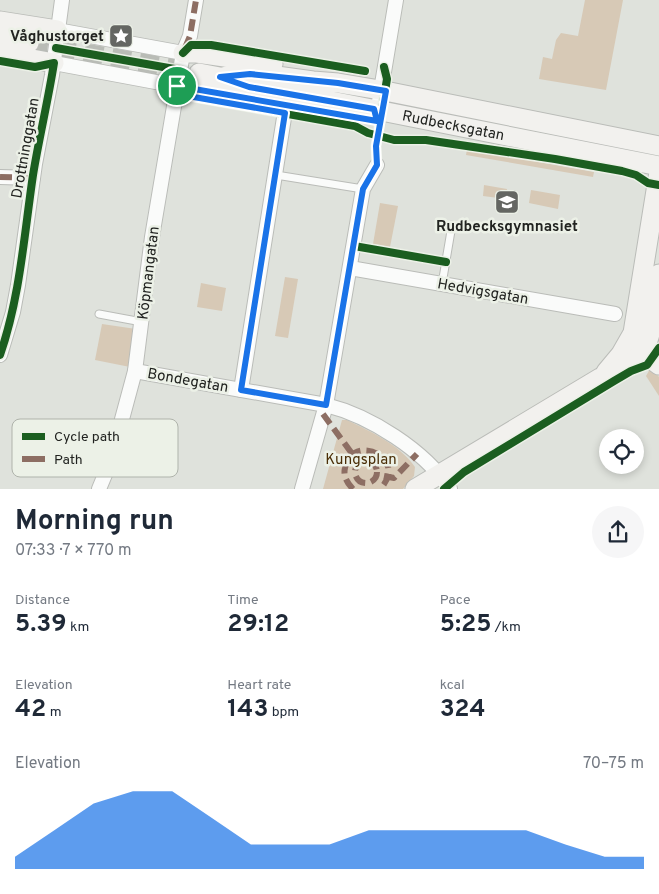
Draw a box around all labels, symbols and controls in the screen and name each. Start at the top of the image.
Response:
place icon: Våghustorget [108,23,134,49]
place label: Våghustorget [10,28,104,47]
pin [156,65,198,107]
icon: arrive [163,72,191,100]
street label: Drottninggatan [8,96,45,200]
street label: Rudbecksgatan [400,107,506,146]
school or university icon: Rudbecksgymnasiet [494,189,520,215]
place label: Rudbecksgymnasiet [436,218,578,237]
street label: Köpmangatan [134,225,165,321]
street label: Hedvigsgatan [436,275,530,310]
street label: Bondegatan [146,365,230,398]
legend [12,419,178,477]
text: Cycle path [54,429,120,446]
map controls [599,429,644,474]
button: locate [599,429,644,474]
park label: Kungsplan [325,451,397,470]
text: Path [54,452,83,469]
text: Morning run [15,504,174,540]
button: share [592,506,644,558]
text: 07:33 · 7 × 770 m [15,541,132,561]
text: Distance [15,592,70,609]
text: Time [227,592,259,609]
text: Pace [440,592,470,609]
text: 5.39 [15,609,67,641]
text: 29:12 [227,609,289,641]
text: 5:25 [440,609,492,641]
text: km [67,619,89,636]
text: /km [492,619,521,636]
text: Elevation [15,677,73,694]
text: Heart rate [227,677,291,694]
text: kcal [440,677,465,694]
text: 42 [15,694,46,726]
text: 143 [227,694,268,726]
text: 324 [440,694,486,726]
text: m [46,704,62,721]
text: bpm [268,704,299,721]
text: Elevation [15,754,81,774]
text: 70–75 m [583,754,644,774]

